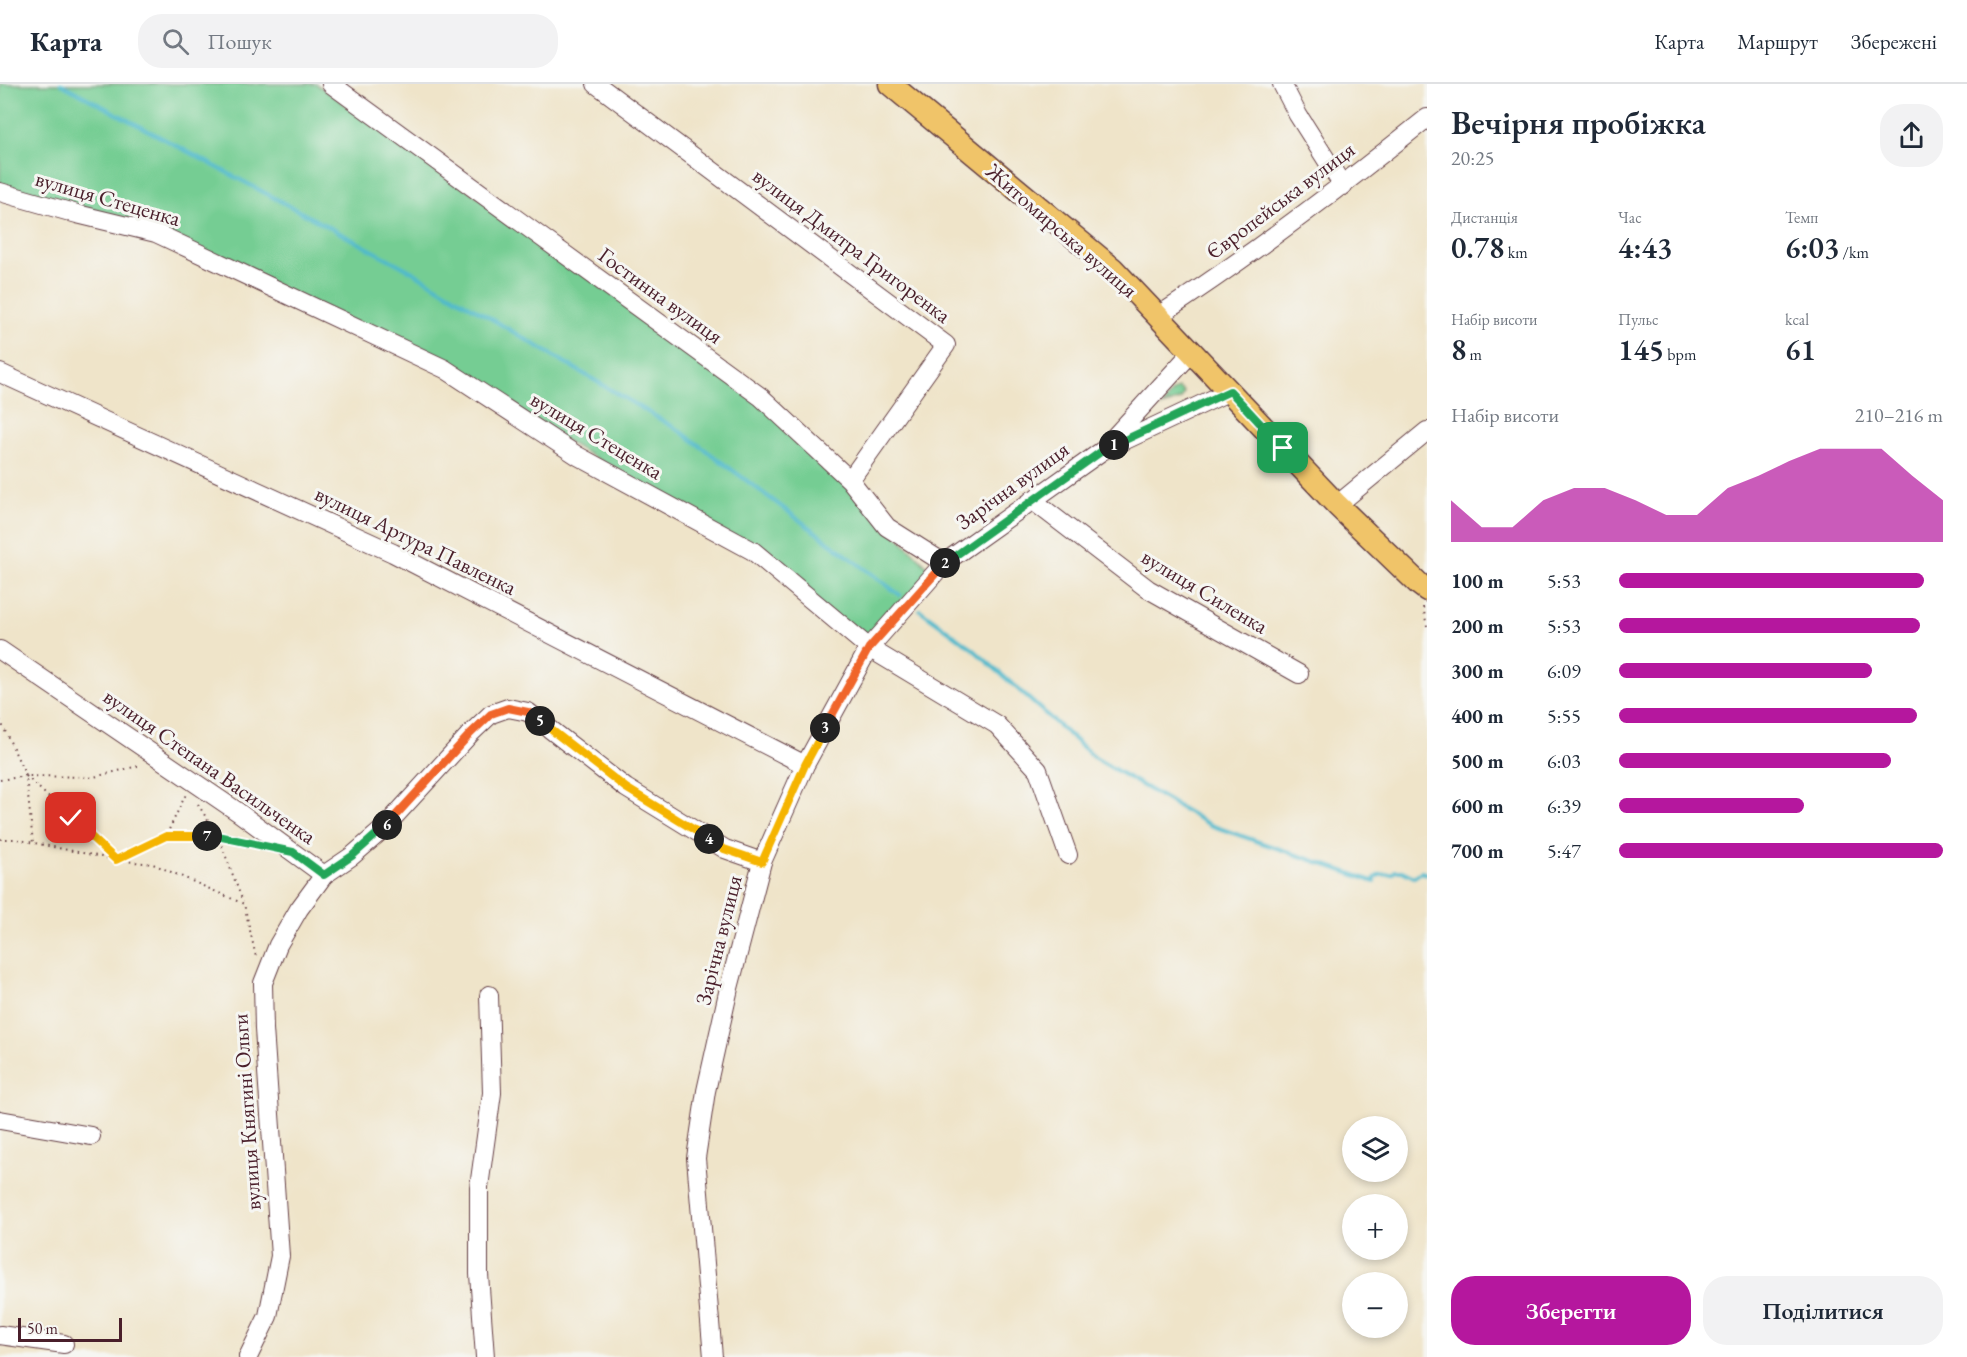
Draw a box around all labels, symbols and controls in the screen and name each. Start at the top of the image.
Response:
search box [138,14,558,68]
text: Карта [30,23,102,59]
icon: search [159,25,192,58]
text: Пошук [207,27,272,56]
text: Карта [1654,28,1704,55]
text: Маршрут [1737,28,1818,55]
text: Збережені [1851,28,1937,55]
text: Вечірня пробіжка [1451,101,1706,144]
button: share [1880,104,1943,167]
street label: Європейська вулиця [1200,135,1361,266]
text: 20:25 [1451,145,1494,171]
street label: Житомирська вулиця [979,156,1144,304]
street label: вулиця Дмитра Григоренка [747,161,957,330]
street label: вулиця Стеценка [32,164,184,233]
text: Дистанція [1451,207,1518,228]
text: Час [1618,207,1642,228]
text: Темп [1785,207,1818,228]
text: 0.78 [1451,228,1504,267]
text: 4:43 [1618,228,1672,267]
text: 6:03 [1785,228,1839,267]
street label: Гостинна вулиця [593,240,729,351]
text: km [1504,242,1528,263]
text: /km [1839,242,1869,263]
text: Набір висоти [1451,309,1537,330]
text: Пульс [1618,309,1659,330]
text: kcal [1785,309,1809,330]
text: 8 [1451,330,1466,369]
text: 145 [1618,330,1664,369]
text: 61 [1785,330,1816,369]
text: m [1466,344,1482,365]
text: bpm [1664,344,1696,365]
street label: вулиця Стеценка [525,385,668,486]
text: Набір висоти [1451,402,1559,428]
text: 210–216 m [1855,402,1943,428]
pin [1257,422,1308,473]
pin: 1 [1099,430,1129,460]
icon: arrive [1266,431,1299,464]
text: 1 [1110,434,1118,455]
street label: Зарічна вулиця [950,435,1075,536]
street label: вулиця Артура Павленка [310,479,522,602]
street label: вулиця Силенка [1136,542,1274,641]
pin: 2 [930,548,960,578]
text: 2 [941,552,949,573]
text: 100 m [1451,568,1504,594]
text: 5:53 [1547,568,1581,594]
text: 200 m [1451,613,1504,639]
text: 5:53 [1547,613,1581,639]
text: 300 m [1451,658,1504,684]
text: 6:09 [1547,658,1581,684]
street label: вулиця Степана Васильченка [98,682,322,851]
text: 400 m [1451,703,1504,729]
text: 5:55 [1547,703,1581,729]
pin: 5 [525,706,555,736]
text: 5 [536,710,544,731]
pin: 3 [810,713,840,743]
text: 3 [821,717,829,738]
text: 500 m [1451,748,1504,774]
text: 6:03 [1547,748,1581,774]
pin [45,792,96,843]
text: 600 m [1451,793,1504,819]
text: 6:39 [1547,793,1581,819]
icon: check [54,801,87,834]
pin: 6 [372,810,402,840]
text: 6 [383,814,391,835]
pin: 7 [192,821,222,851]
pin: 4 [694,824,724,854]
text: 7 [203,825,211,846]
text: 4 [705,828,713,849]
text: 700 m [1451,838,1504,864]
text: 5:47 [1547,838,1581,864]
street label: Зарічна вулиця [688,872,749,1008]
street label: вулиця Княгині Ольги [225,1012,268,1211]
map controls [1342,1116,1408,1338]
button: layers [1342,1116,1408,1182]
button: + [1342,1194,1408,1260]
button: − [1342,1272,1408,1338]
button: Зберегти [1451,1276,1691,1345]
button: Поділитися [1703,1276,1943,1345]
scale bar [18,1315,122,1342]
text: 50 m [27,1318,58,1339]

